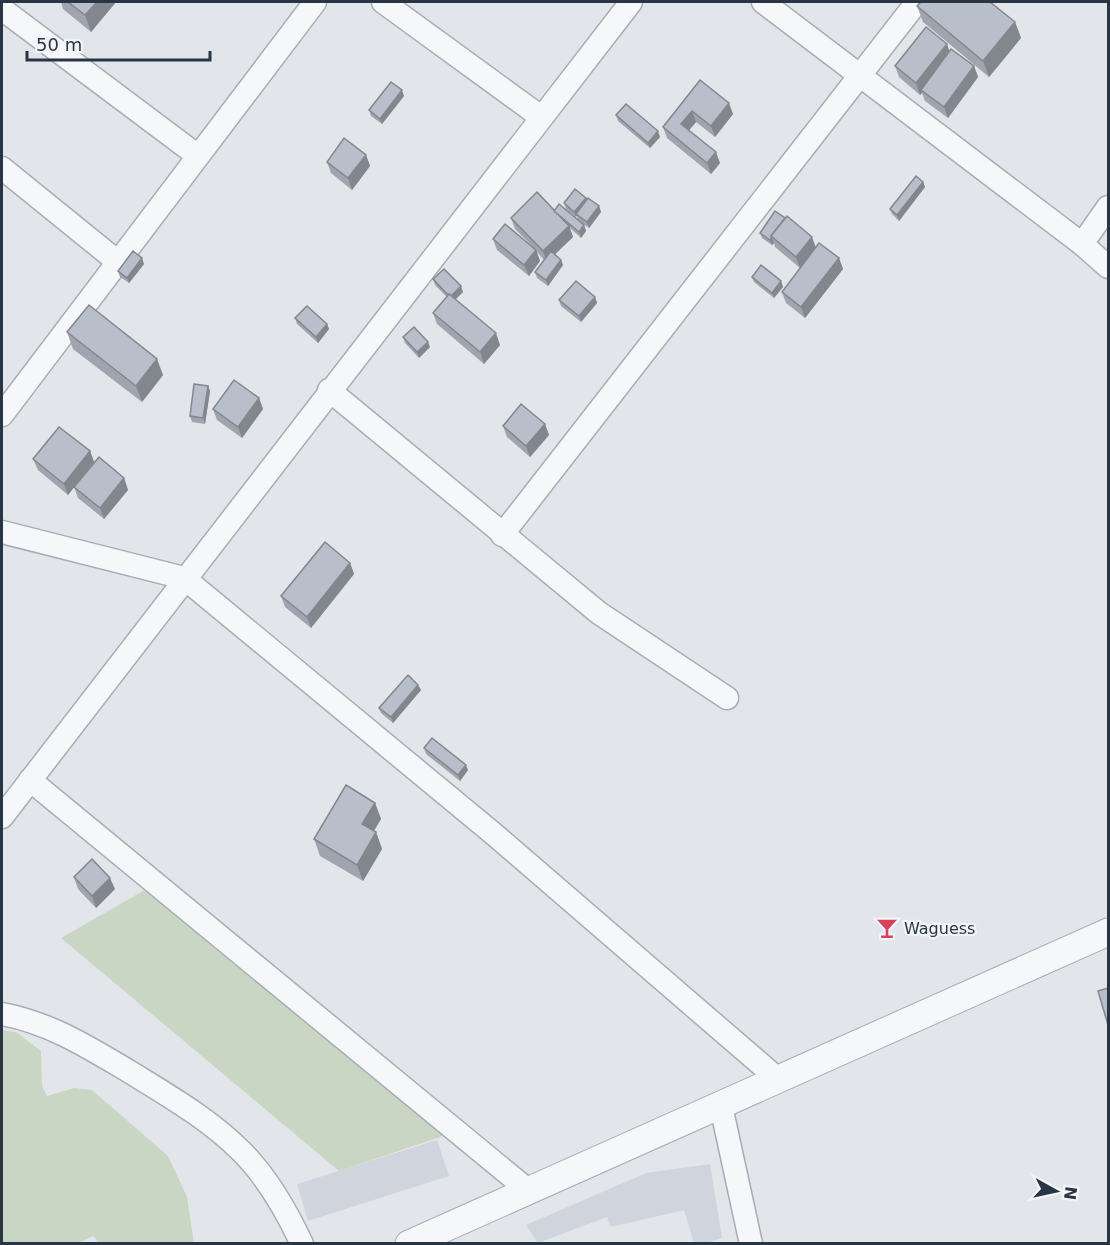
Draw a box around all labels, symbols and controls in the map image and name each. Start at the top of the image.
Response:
scale bar [27,24,210,62]
text: 50 m [36,34,82,55]
bar icon: Waguess [875,916,899,940]
place label: Waguess [904,919,975,938]
north arrow [1026,1161,1086,1221]
text: N [1060,1185,1081,1201]

